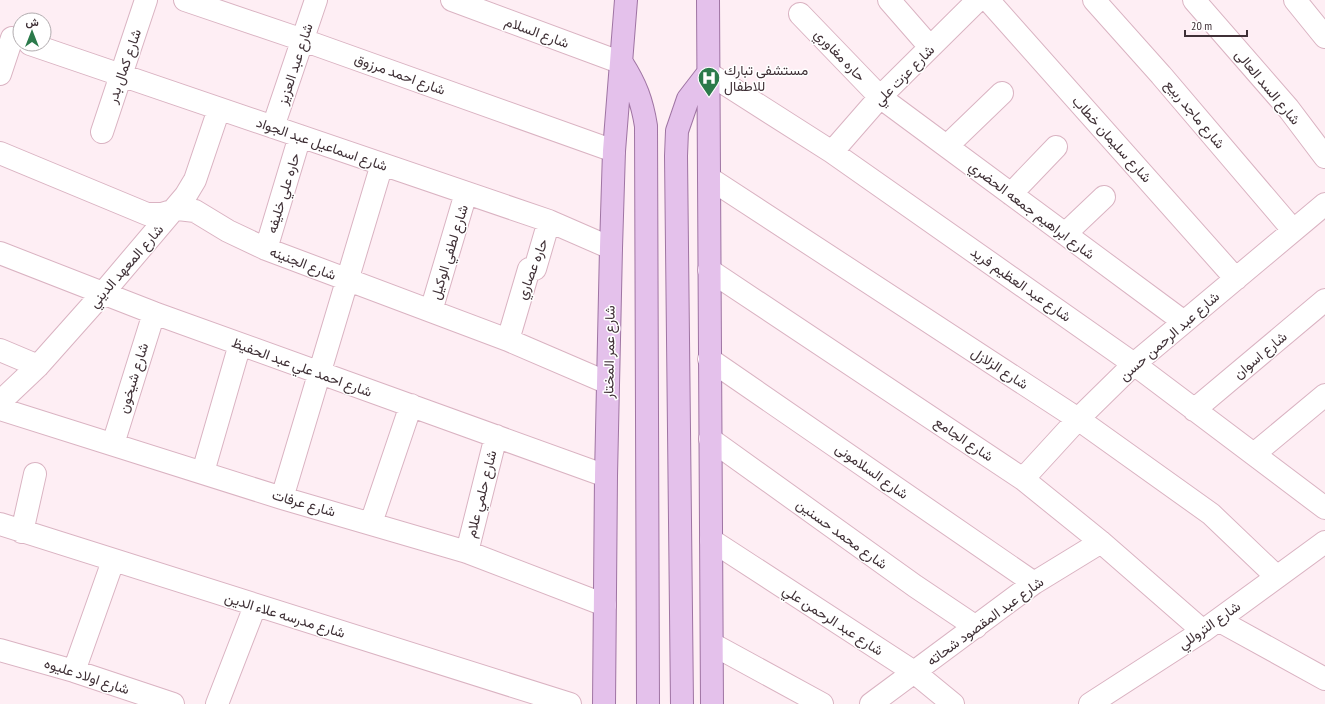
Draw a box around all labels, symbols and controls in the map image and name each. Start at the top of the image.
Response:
north arrow [12,12,52,52]
street label: شارع السلام [502,12,572,54]
scale bar [1185,12,1247,38]
text: ش [25,15,39,29]
text: 20 m [1191,18,1212,33]
street label: شارع عبد العزيز [273,21,319,109]
street label: حاره مغاوري [808,25,869,87]
street label: شارع كمال بدر [103,27,147,107]
street label: شارع عزت علي [870,41,940,111]
street label: شارع السد العالى [1230,46,1305,130]
street label: شارع احمد مرزوق [351,49,448,101]
place label: مستشفى تبارك للاطفال [724,61,808,96]
hospital icon: مستشفى تبارك للاطفال [696,65,722,98]
street label: شارع ماجد ربيع [1159,76,1229,154]
street label: شارع سليمان خطاب [1067,92,1156,187]
street label: شارع اسماعيل عبد الجواد [253,113,390,177]
street label: حاره علي خليفه [262,151,307,236]
street label: شارع ابراهيم جمعه الحضري [964,157,1098,266]
street label: شارع لطفي الوكيل [426,202,475,303]
street label: شارع المعهد الديني [85,221,169,313]
street label: حاره عصاري [512,236,555,303]
street label: شارع الجنينه [267,242,339,286]
street label: شارع عبد العظيم فريد [966,243,1075,327]
street label: شارع عبد الرحمن حسن [1115,288,1224,386]
street label: شارع عمر المختار [599,305,621,400]
street label: شارع اسوان [1230,327,1292,384]
street label: شارع احمد علي عبد الحفيظ [228,333,375,404]
street label: شارع شيخون [114,341,154,416]
street label: شارع الزلازل [967,343,1032,395]
street label: شارع الجامع [930,413,997,467]
street label: شارع السلامونى [831,439,912,505]
street label: شارع حلمي علام [461,448,503,540]
street label: شارع عرفات [270,485,338,523]
street label: شارع محمد حسنين [792,495,891,575]
street label: شارع عبد المقصود شحاته [923,573,1048,671]
street label: شارع عبد الرحمن علي [778,581,887,662]
street label: شارع مدرسه علاء الدين [222,588,347,644]
street label: شارع التروللي [1174,597,1246,656]
street label: شارع اولاد عليوه [41,654,132,700]

